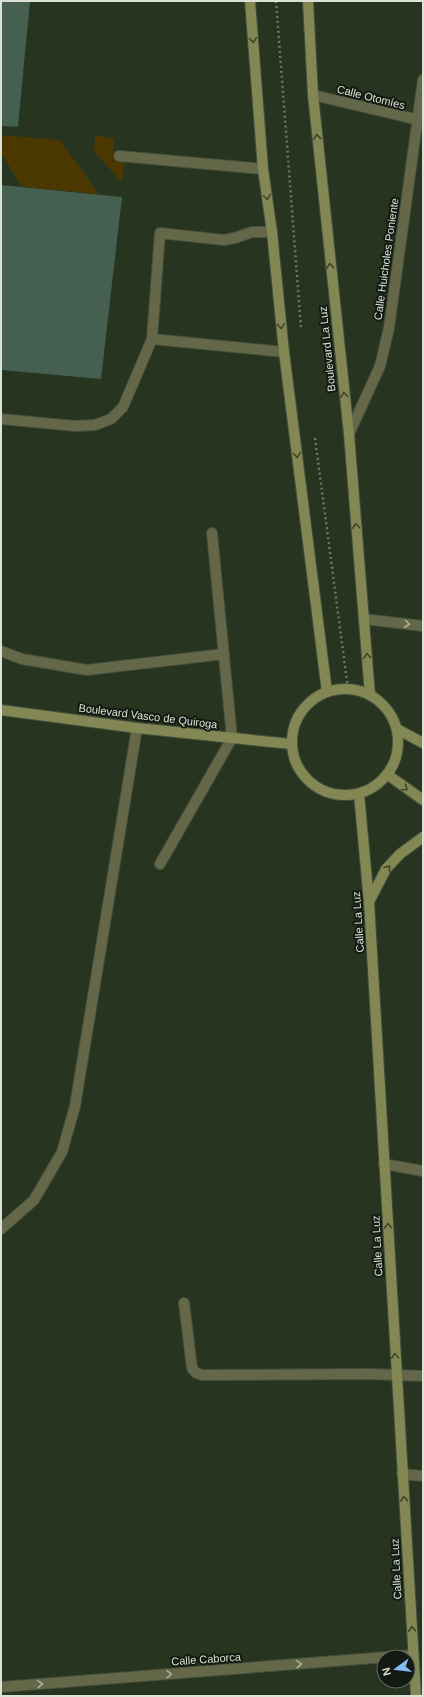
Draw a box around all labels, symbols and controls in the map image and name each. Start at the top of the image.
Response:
one-way arrow [248,37,257,43]
street label: Calle Otomíes [336,83,407,111]
one-way arrow [313,133,322,140]
one-way arrow [262,194,271,200]
street label: Calle Huicholes Poniente [372,197,400,321]
one-way arrow [326,263,335,269]
street label: Boulevard La Luz [317,306,337,392]
one-way arrow [276,323,285,329]
one-way arrow [340,392,349,398]
one-way arrow [292,452,301,459]
one-way arrow [352,523,361,529]
one-way arrow [404,619,410,628]
one-way arrow [362,653,371,659]
street label: Boulevard Vasco de Quiroga [78,702,219,731]
one-way arrow [401,783,408,790]
one-way arrow [383,866,390,873]
street label: Calle La Luz [350,891,366,953]
street label: Calle La Luz [369,1215,385,1277]
one-way arrow [383,1223,392,1229]
one-way arrow [391,1353,400,1359]
one-way arrow [399,1496,408,1502]
street label: Calle La Luz [388,1538,404,1600]
one-way arrow [407,1626,416,1632]
north arrow [376,1649,416,1689]
street label: Calle Caborca [171,1651,242,1667]
one-way arrow [296,1659,302,1668]
text: N [380,1666,393,1677]
one-way arrow [166,1669,173,1678]
one-way arrow [37,1679,43,1688]

